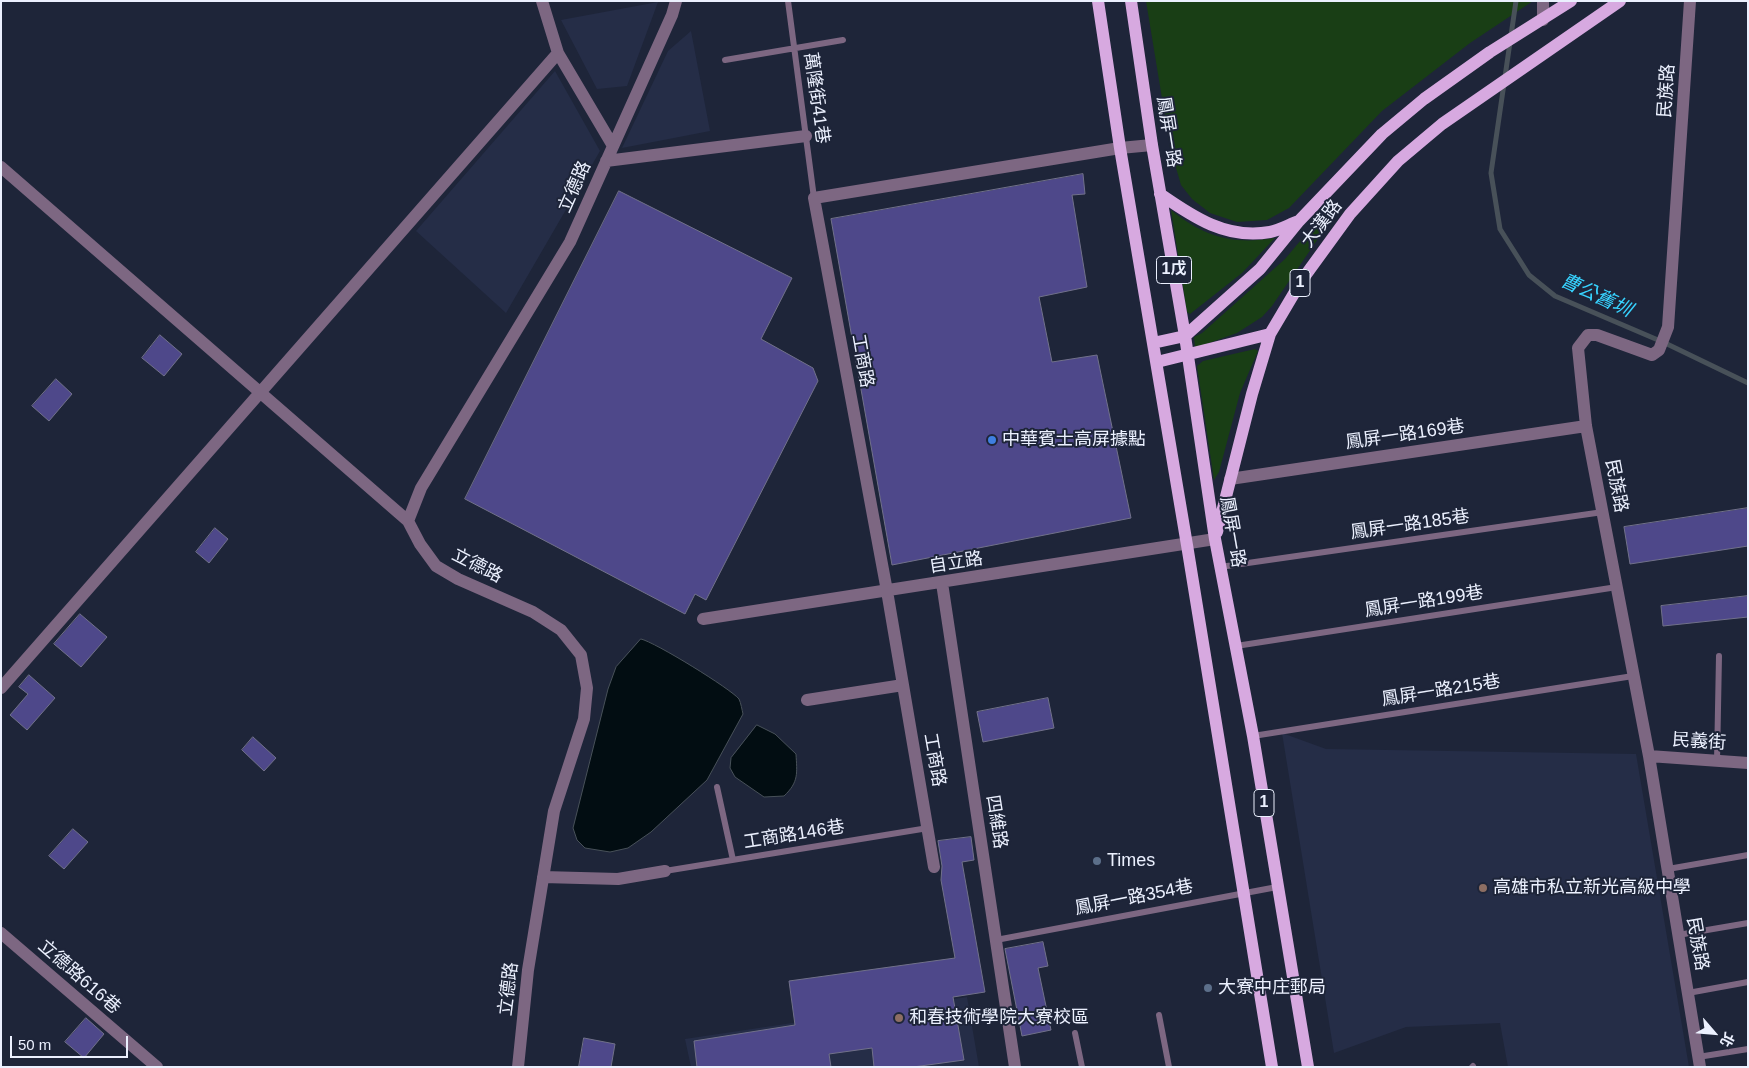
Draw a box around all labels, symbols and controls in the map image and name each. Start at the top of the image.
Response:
street label: 萬隆街41巷 [799,51,833,145]
street label: 民族路 [1654,63,1680,119]
street label: 鳳屏一路 [1152,95,1184,169]
street label: 立德路 [554,158,596,216]
street label: 大漢路 [1297,196,1347,252]
road number: 1戊 [1156,256,1192,284]
road number: 1 [1290,270,1310,296]
water label: 曹公舊圳 [1557,270,1635,322]
street label: 工商路 [847,333,877,389]
street label: 鳳屏一路169巷 [1344,416,1466,454]
place label: 中華賓士高屏據點 [1002,429,1146,451]
marker: 中華賓士高屏據點 [986,434,998,446]
street label: 民族路 [1600,457,1632,515]
street label: 鳳屏一路 [1215,495,1249,569]
street label: 鳳屏一路185巷 [1349,506,1471,544]
street label: 立德路 [448,544,506,588]
street label: 自立路 [928,548,984,578]
street label: 鳳屏一路199巷 [1363,582,1485,622]
street label: 鳳屏一路215巷 [1380,671,1502,711]
street label: 民義街 [1671,729,1727,755]
street label: 工商路 [919,732,949,788]
road number: 1 [1254,790,1274,816]
street label: 四維路 [981,794,1011,850]
street label: 工商路146巷 [742,816,846,854]
place label: Times [1107,850,1155,872]
marker: Times [1091,855,1103,867]
street label: 鳳屏一路354巷 [1073,876,1195,920]
place label: 高雄市私立新光高級中學 [1493,877,1691,899]
marker: 高雄市私立新光高級中學 [1477,882,1489,894]
street label: 民族路 [1682,916,1712,972]
street label: 立德路616巷 [33,935,125,1019]
street label: 立德路 [495,961,523,1017]
place label: 大寮中庄郵局 [1218,977,1326,999]
marker: 大寮中庄郵局 [1202,982,1214,994]
place label: 和春技術學院大寮校區 [909,1007,1089,1029]
north arrow [1689,1008,1739,1058]
marker: 和春技術學院大寮校區 [893,1012,905,1024]
scale bar [12,1026,130,1058]
text: 北 [1717,1030,1738,1050]
text: 50 m [18,1036,51,1053]

